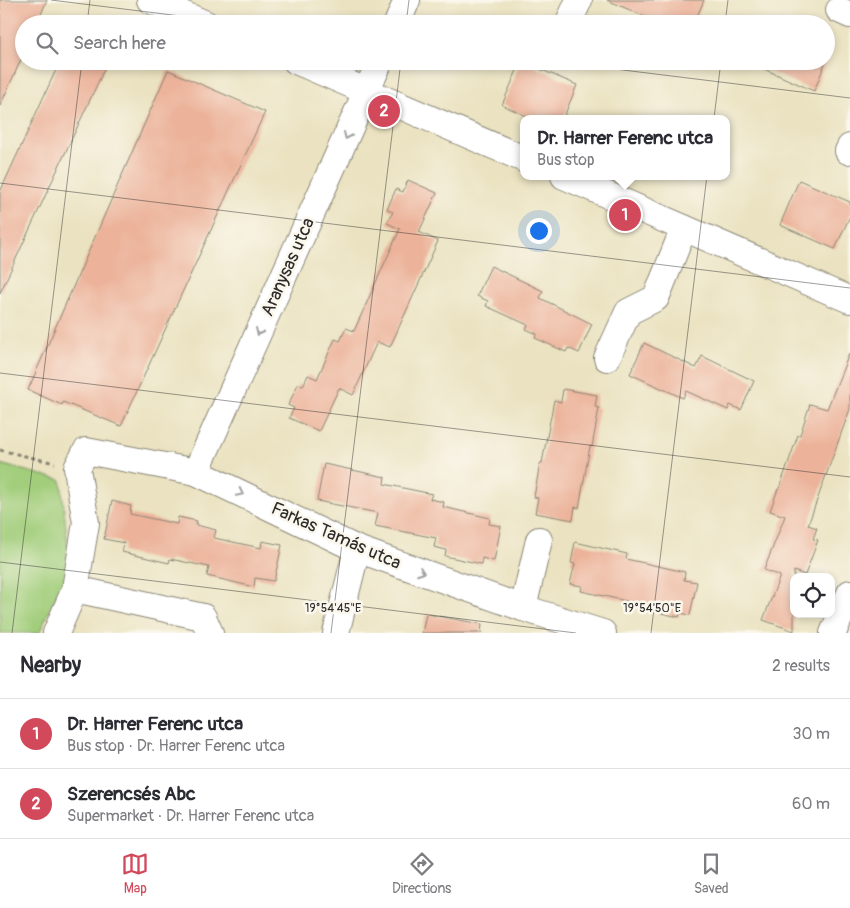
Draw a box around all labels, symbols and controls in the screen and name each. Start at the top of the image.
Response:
search box [15,15,835,70]
icon: search [33,29,61,57]
text: Search here [73,31,166,55]
pin: 2 [368,92,400,130]
popup [520,115,730,180]
text: Dr. Harrer Ferenc utca [537,126,713,150]
one-way arrow [343,131,353,140]
text: Bus stop [537,150,595,170]
pin: 1 [609,196,641,234]
street label: Aranysas utca [256,214,320,320]
your location [526,218,552,244]
one-way arrow [255,327,266,336]
one-way arrow [235,487,244,497]
street label: Farkas Tamás utca [267,497,405,575]
one-way arrow [416,566,425,576]
map controls [790,573,835,618]
button: locate [790,573,835,618]
text: 19°54'45"E [305,601,361,616]
text: 19°54'50"E [623,601,681,616]
text: Nearby [20,652,81,679]
text: 2 results [772,656,830,676]
text: Dr. Harrer Ferenc utca [67,712,243,736]
text: 1 [33,724,39,744]
text: 30 m [792,724,830,744]
text: Bus stop · Dr. Harrer Ferenc utca [67,736,285,756]
text: Szerencsés Abc [67,782,196,806]
text: 2 [32,794,40,814]
text: 60 m [792,794,830,814]
text: Supermarket · Dr. Harrer Ferenc utca [67,806,314,826]
tab: Map [121,850,149,897]
tab: Directions [392,850,451,897]
tab: Saved [694,850,729,897]

